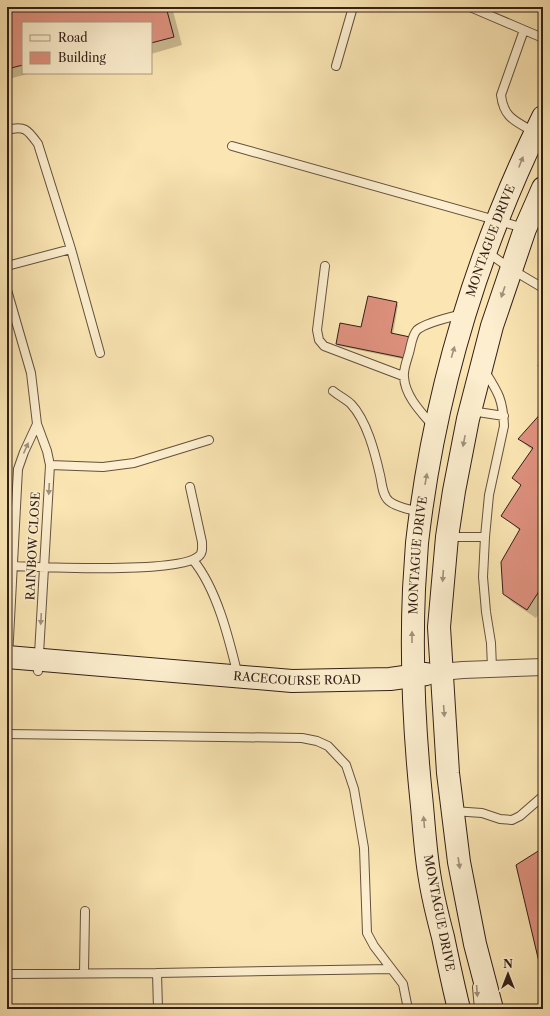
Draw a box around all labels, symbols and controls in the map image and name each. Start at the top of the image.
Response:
legend [22,22,152,74]
text: Road [58,30,88,45]
text: Building [58,50,106,65]
one-way arrow [519,156,525,168]
street label: MONTAGUE DRIVE [463,182,518,299]
one-way arrow [500,286,506,298]
one-way arrow [450,346,456,358]
one-way arrow [460,435,466,447]
one-way arrow [22,442,29,454]
one-way arrow [423,473,429,486]
one-way arrow [45,483,52,495]
street label: RAINBOW CLOSE [22,491,43,601]
street label: MONTAGUE DRIVE [405,495,430,615]
one-way arrow [440,570,447,582]
one-way arrow [38,613,45,625]
one-way arrow [409,630,415,643]
street label: RACECOURSE ROAD [233,668,361,688]
one-way arrow [440,705,447,717]
one-way arrow [420,816,427,828]
street label: MONTAGUE DRIVE [421,853,458,973]
one-way arrow [456,857,462,870]
north arrow [488,954,528,994]
text: N [503,957,513,971]
one-way arrow [474,985,481,997]

